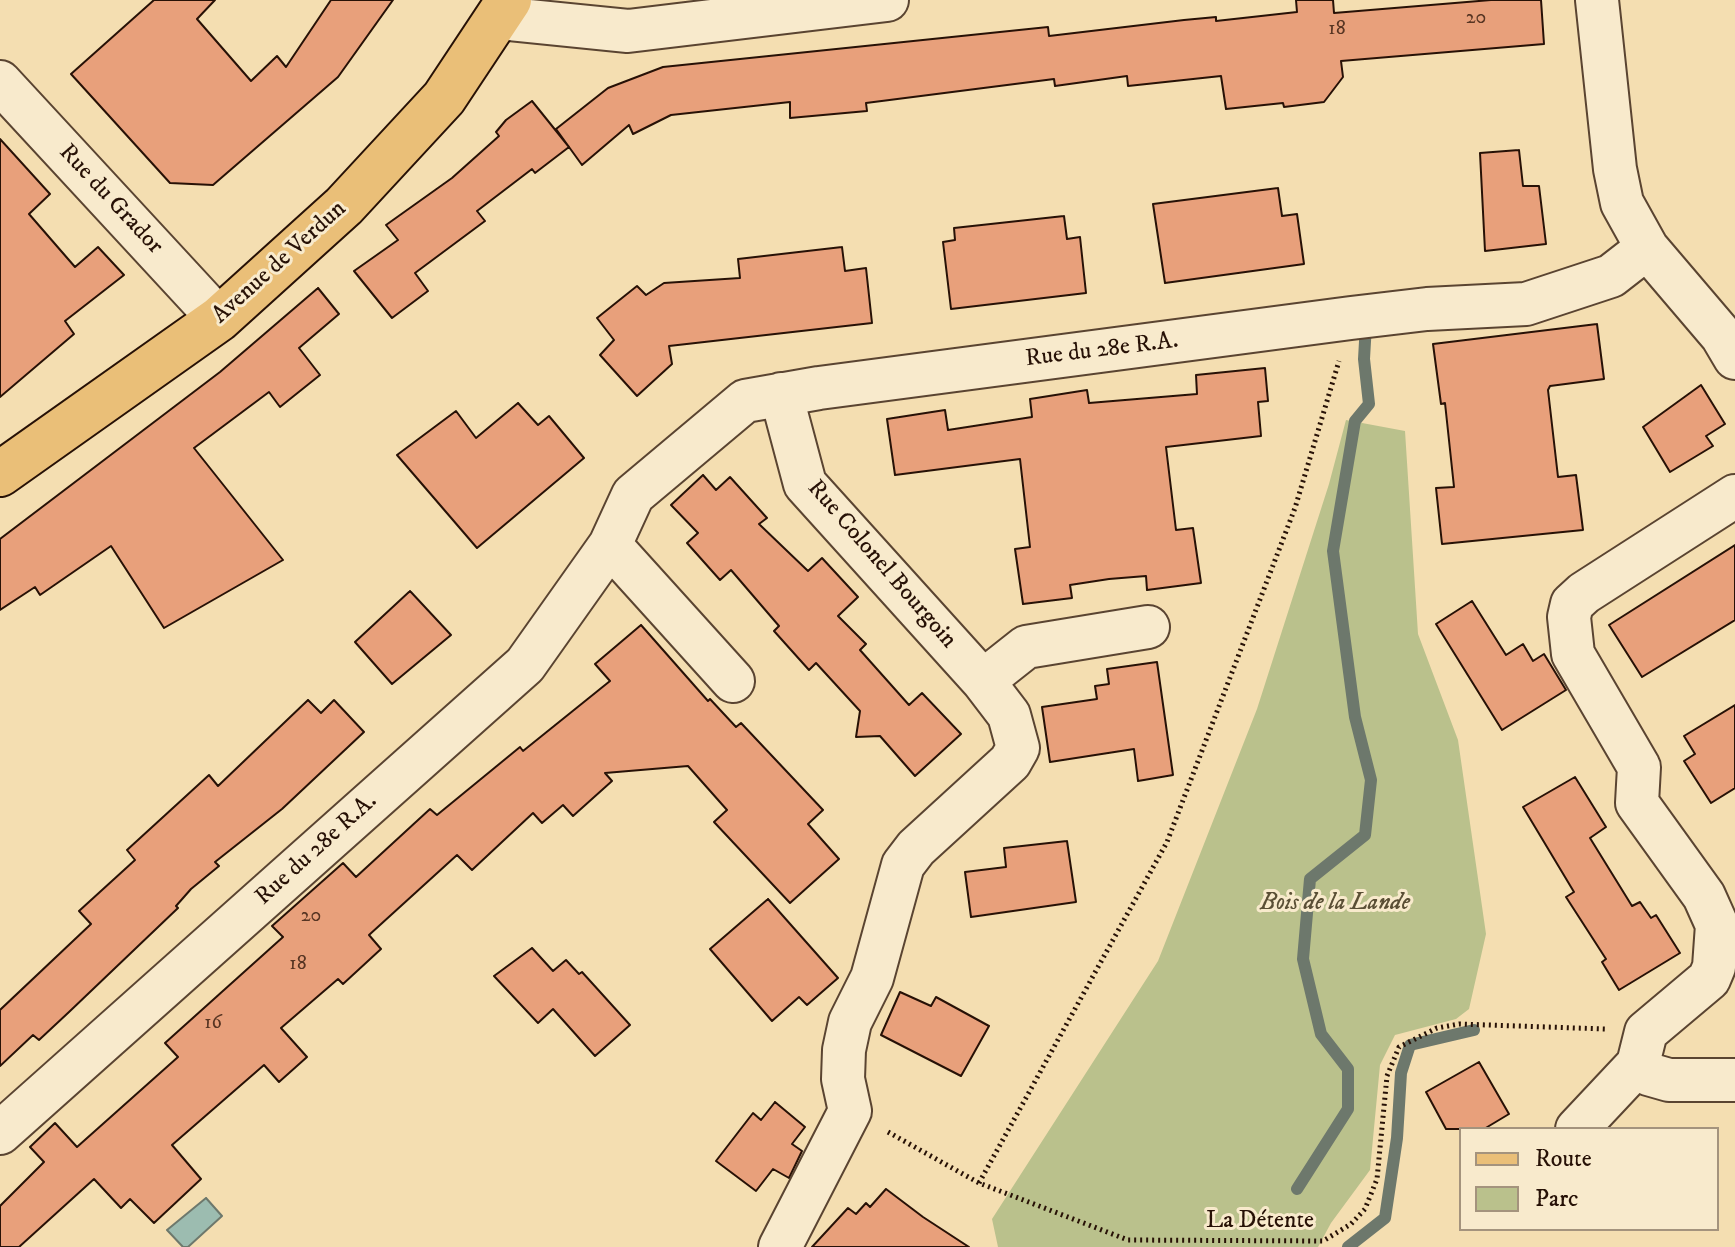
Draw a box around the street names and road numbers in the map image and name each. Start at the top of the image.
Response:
street label: Rue du Grador [52,139,168,261]
street label: Avenue de Verdun [207,195,353,331]
street label: Rue du 28e R.A. [1024,327,1180,375]
street label: Rue Colonel Bourgoin [800,475,962,655]
street label: Rue du 28e R.A. [250,788,384,912]
street label: La Détente [1206,1208,1314,1236]

